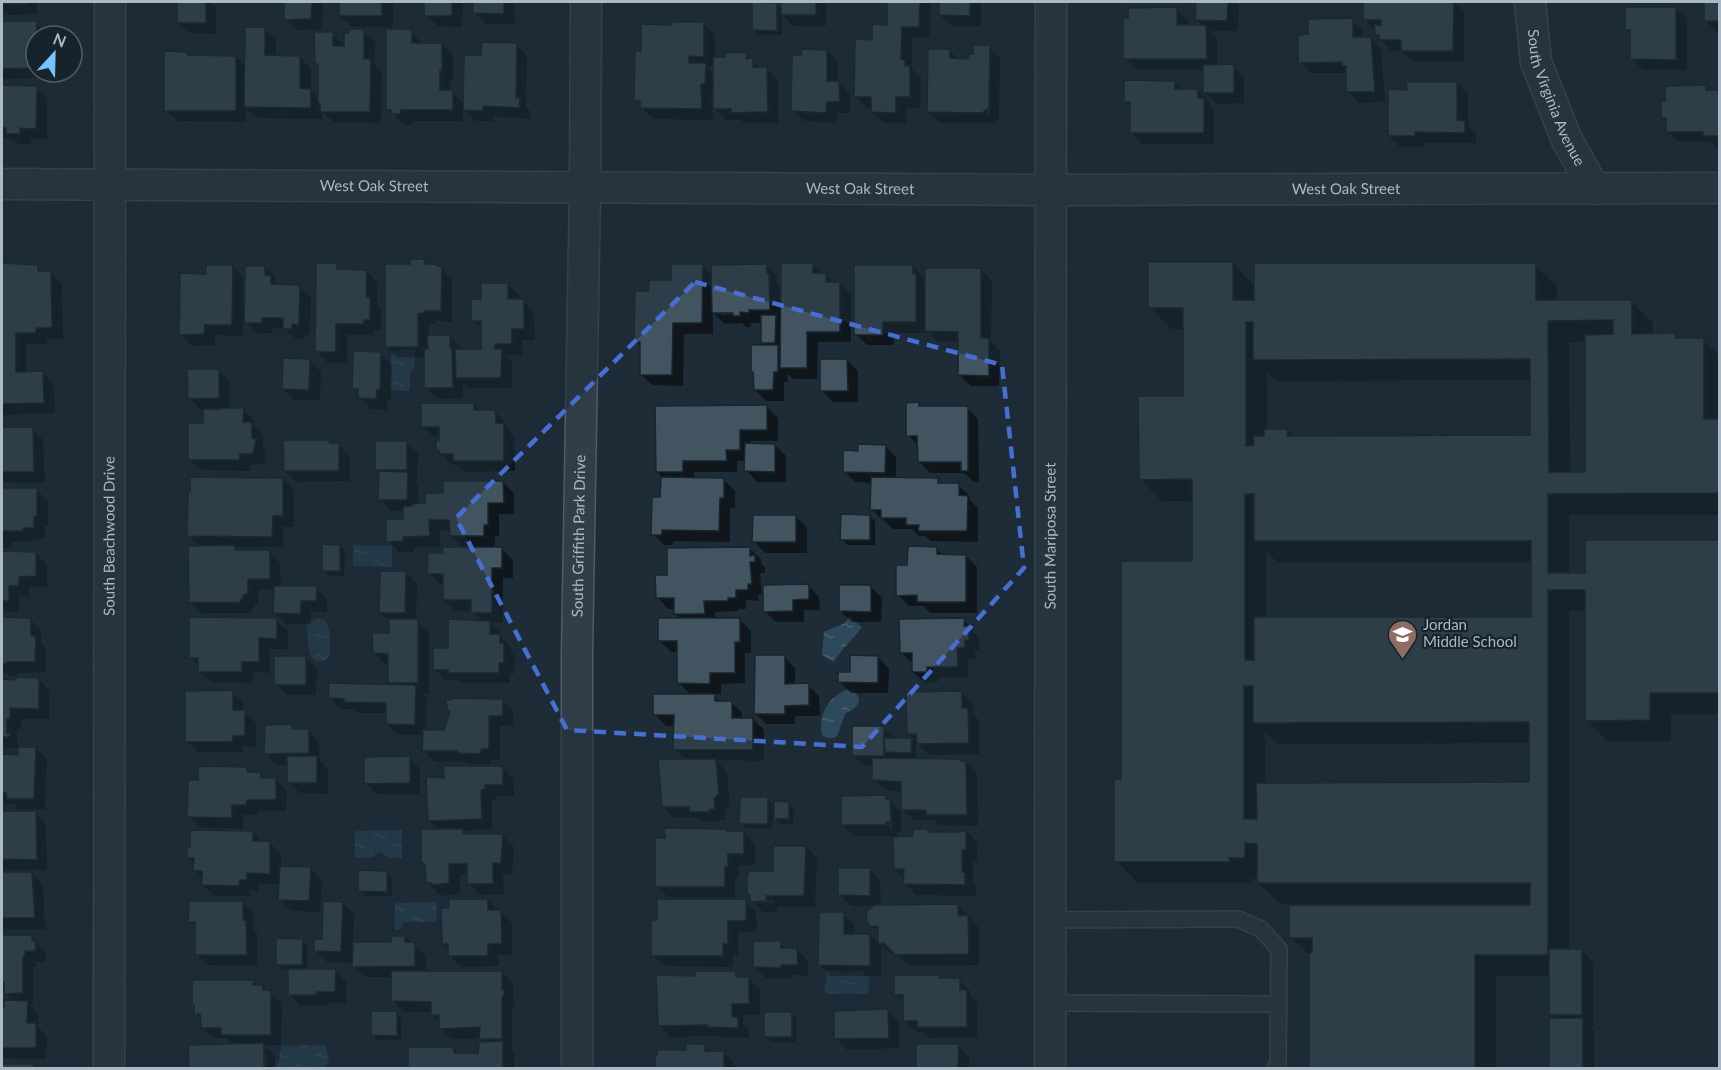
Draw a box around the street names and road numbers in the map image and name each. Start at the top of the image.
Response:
street label: South Virginia Avenue [1525,28,1589,169]
street label: West Oak Street [320,176,429,194]
street label: West Oak Street [806,179,915,197]
street label: West Oak Street [1292,179,1401,197]
street label: South Griffith Park Drive [568,455,588,617]
street label: South Beachwood Drive [99,456,118,616]
street label: South Mariposa Street [1040,462,1059,610]

